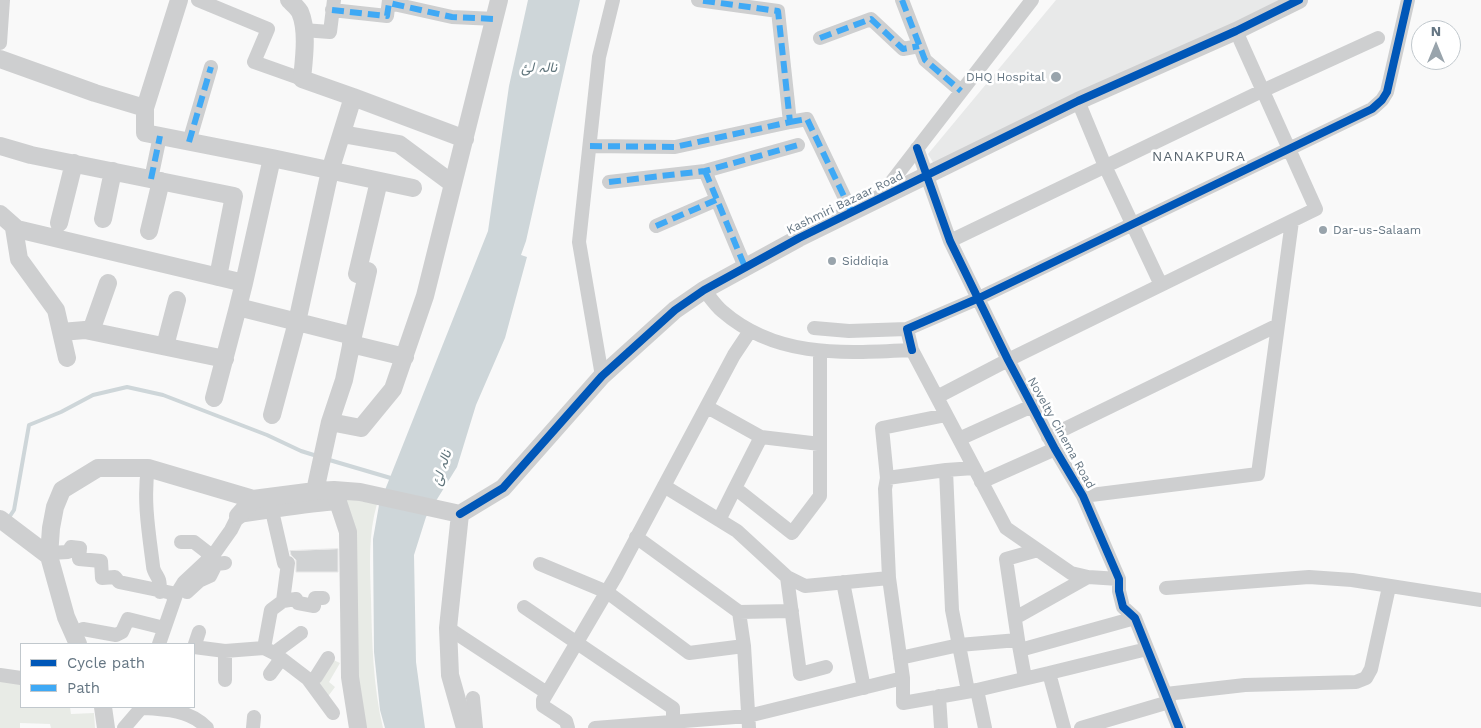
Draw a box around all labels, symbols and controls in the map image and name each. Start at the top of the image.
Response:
north arrow [1411,20,1461,70]
text: N [1431,23,1441,39]
water label: نالہ لئ [521,60,557,76]
place label: DHQ Hospital [966,70,1045,84]
marker: DHQ Hospital [1049,70,1063,84]
district label: NANAKPURA [1151,149,1247,165]
street label: Kashmiri Bazaar Road [784,168,906,238]
place label: Dar-us-Salaam [1333,223,1421,237]
marker: Dar-us-Salaam [1317,224,1329,236]
place label: Siddiqia [842,254,889,268]
marker: Siddiqia [826,255,838,267]
street label: Novelty Cinema Road [1024,375,1098,491]
water label: نالہ لئ [428,448,456,488]
legend [20,643,195,708]
text: Cycle path [67,654,145,672]
text: Path [67,679,100,697]

